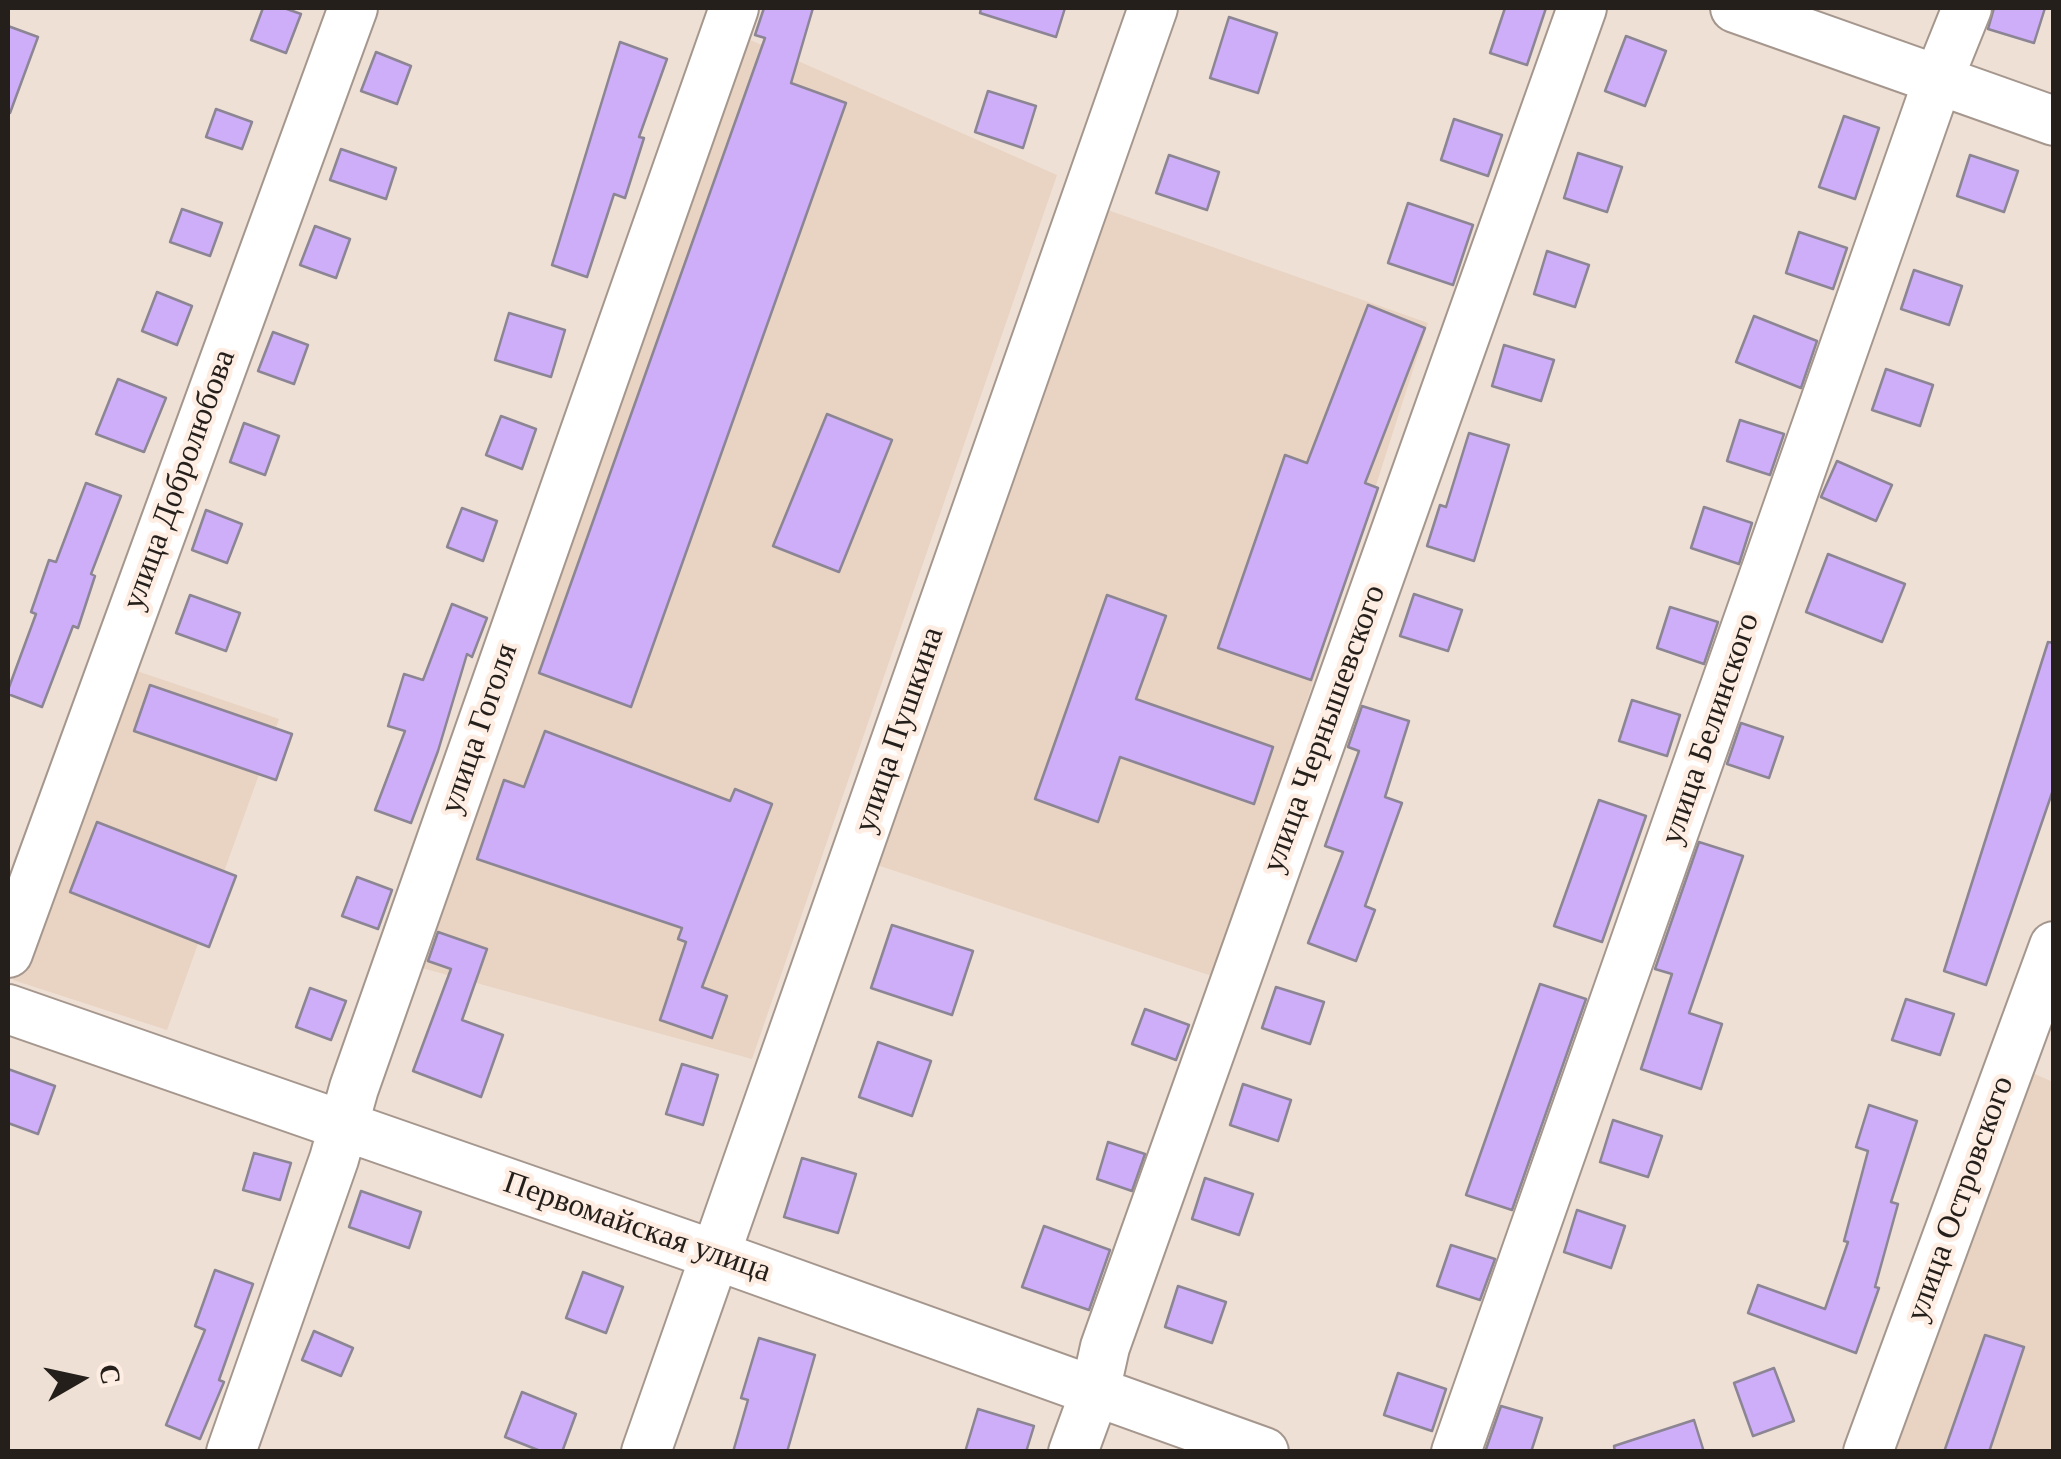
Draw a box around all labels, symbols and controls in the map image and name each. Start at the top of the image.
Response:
street label: улица Добролюбова [115,345,245,615]
street label: улица Чернышевского [1255,580,1395,878]
street label: улица Белинского [1653,608,1769,850]
street label: улица Пушкина [847,622,953,838]
street label: улица Гоголя [433,639,527,819]
street label: улица Островского [1899,1071,2023,1327]
street label: Первомайская улица [498,1164,776,1292]
north arrow [30,1329,130,1429]
text: С [93,1362,127,1387]

